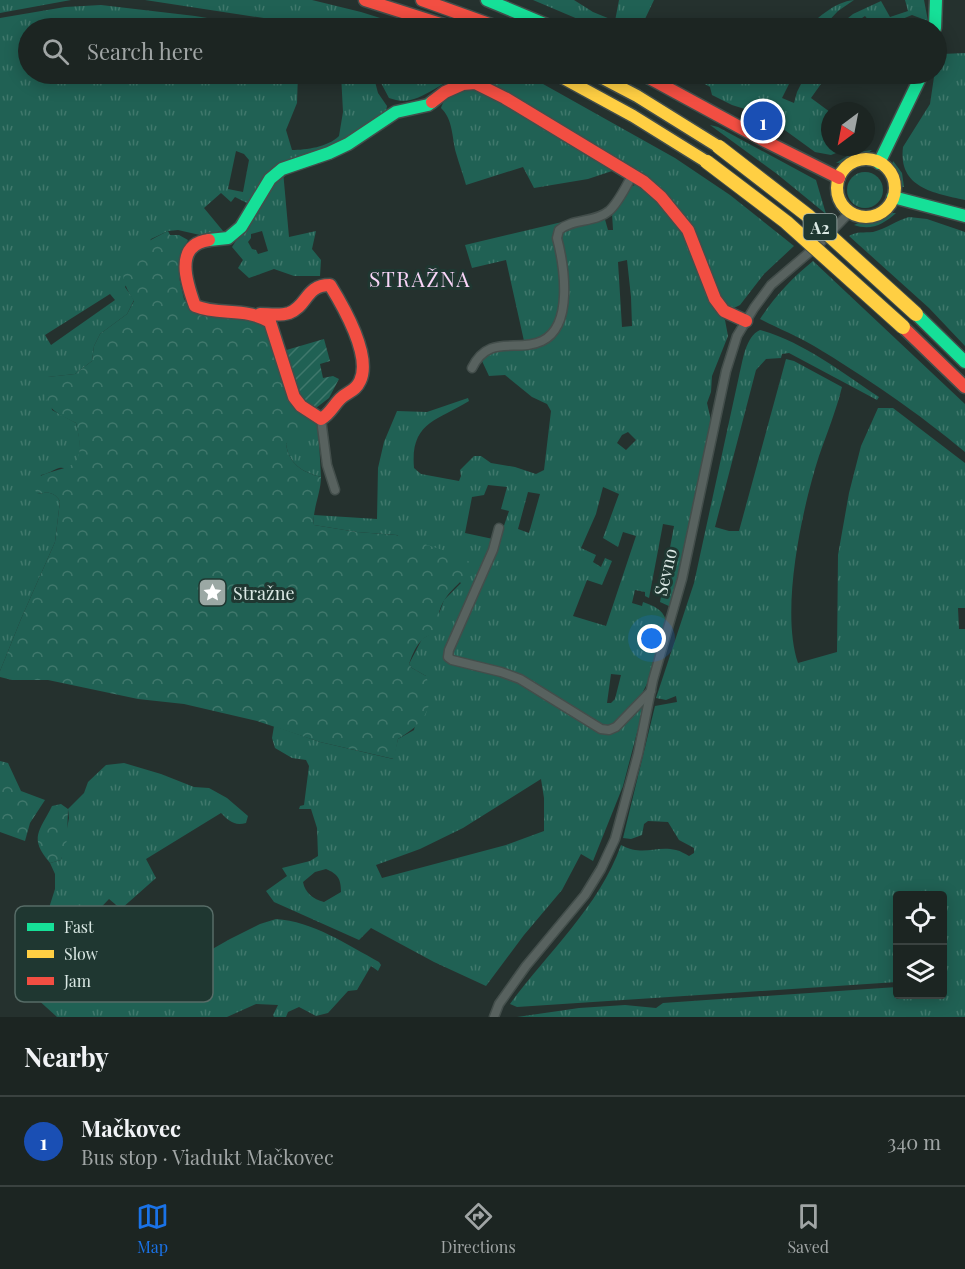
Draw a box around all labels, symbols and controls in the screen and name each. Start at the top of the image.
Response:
search box [18,18,947,84]
icon: search [39,35,72,68]
text: Search here [87,36,203,66]
pin: 1 [744,98,783,144]
north arrow [821,102,875,156]
road number: A2 [804,214,836,240]
district label: STRAŽNA [369,264,471,292]
street label: Sevno [648,546,682,598]
place icon: Stražne [196,577,228,609]
place label: Stražne [233,581,295,605]
your location [637,624,666,653]
map controls [893,891,947,999]
button: locate [893,891,947,945]
legend [15,906,213,1002]
text: Fast [64,916,94,937]
text: Slow [64,943,99,964]
button: layers [893,945,947,999]
text: Jam [63,970,91,991]
text: Nearby [24,1039,109,1074]
text: Mačkovec [81,1113,181,1143]
text: 1 [40,1128,47,1155]
text: 340 m [887,1128,941,1155]
text: Bus stop · Viadukt Mačkovec [81,1143,334,1170]
tab: Map [136,1200,169,1257]
tab: Directions [441,1200,516,1257]
tab: Saved [787,1200,829,1257]

